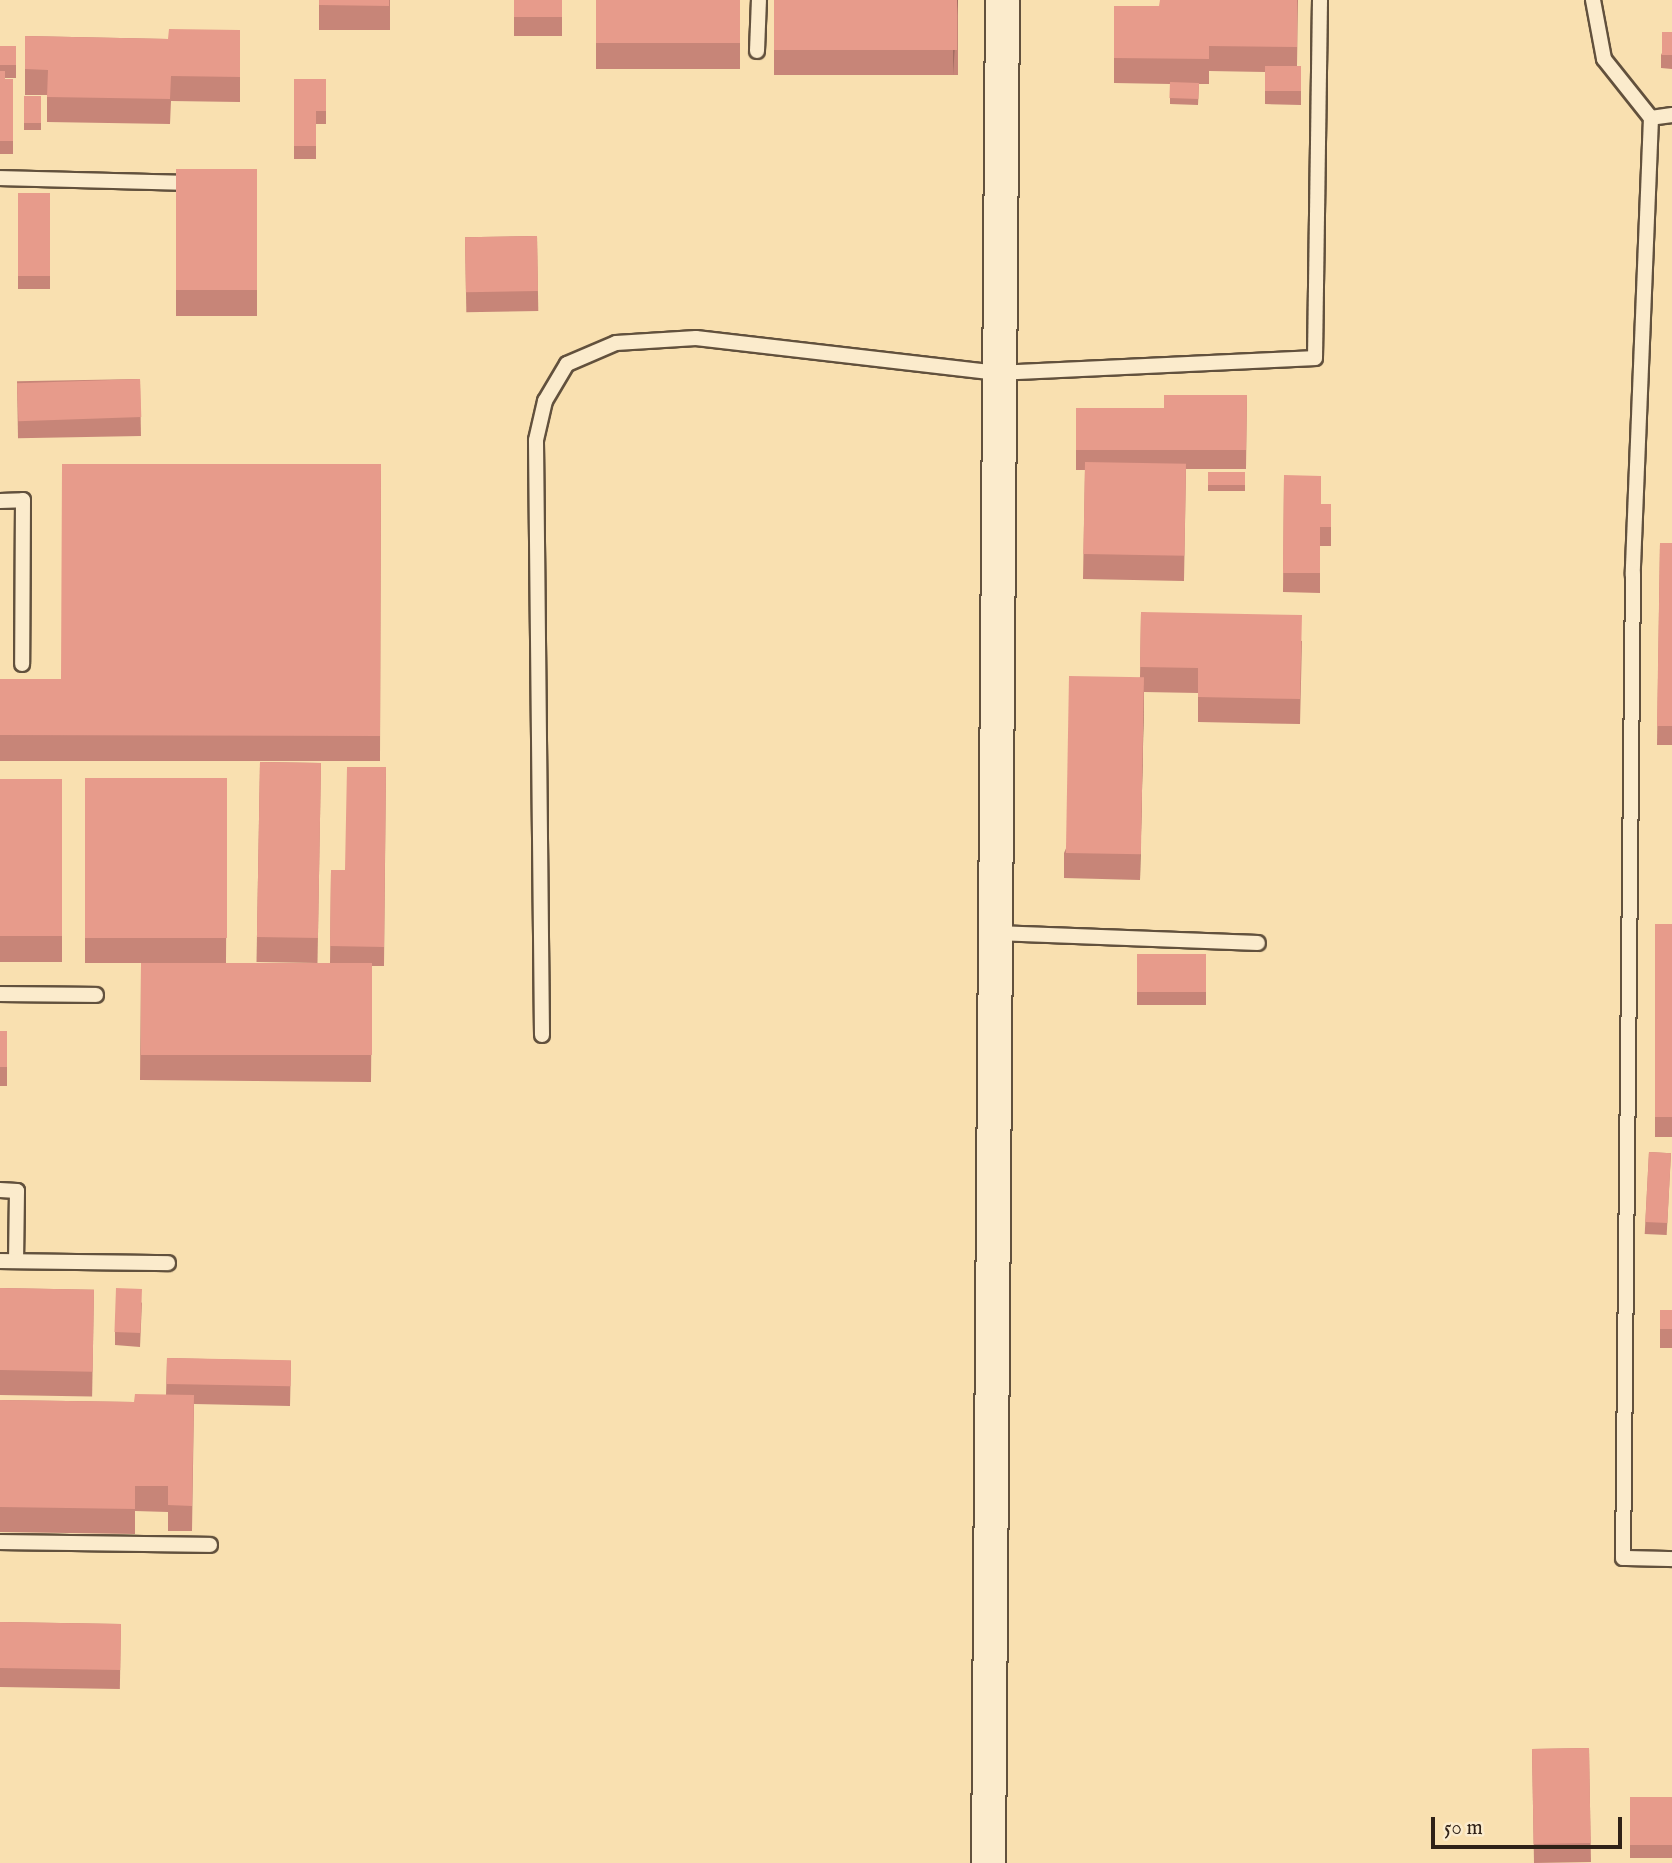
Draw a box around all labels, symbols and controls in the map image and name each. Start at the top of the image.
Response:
scale bar [1434,1804,1625,1848]
text: 50 m [1444,1815,1483,1842]

